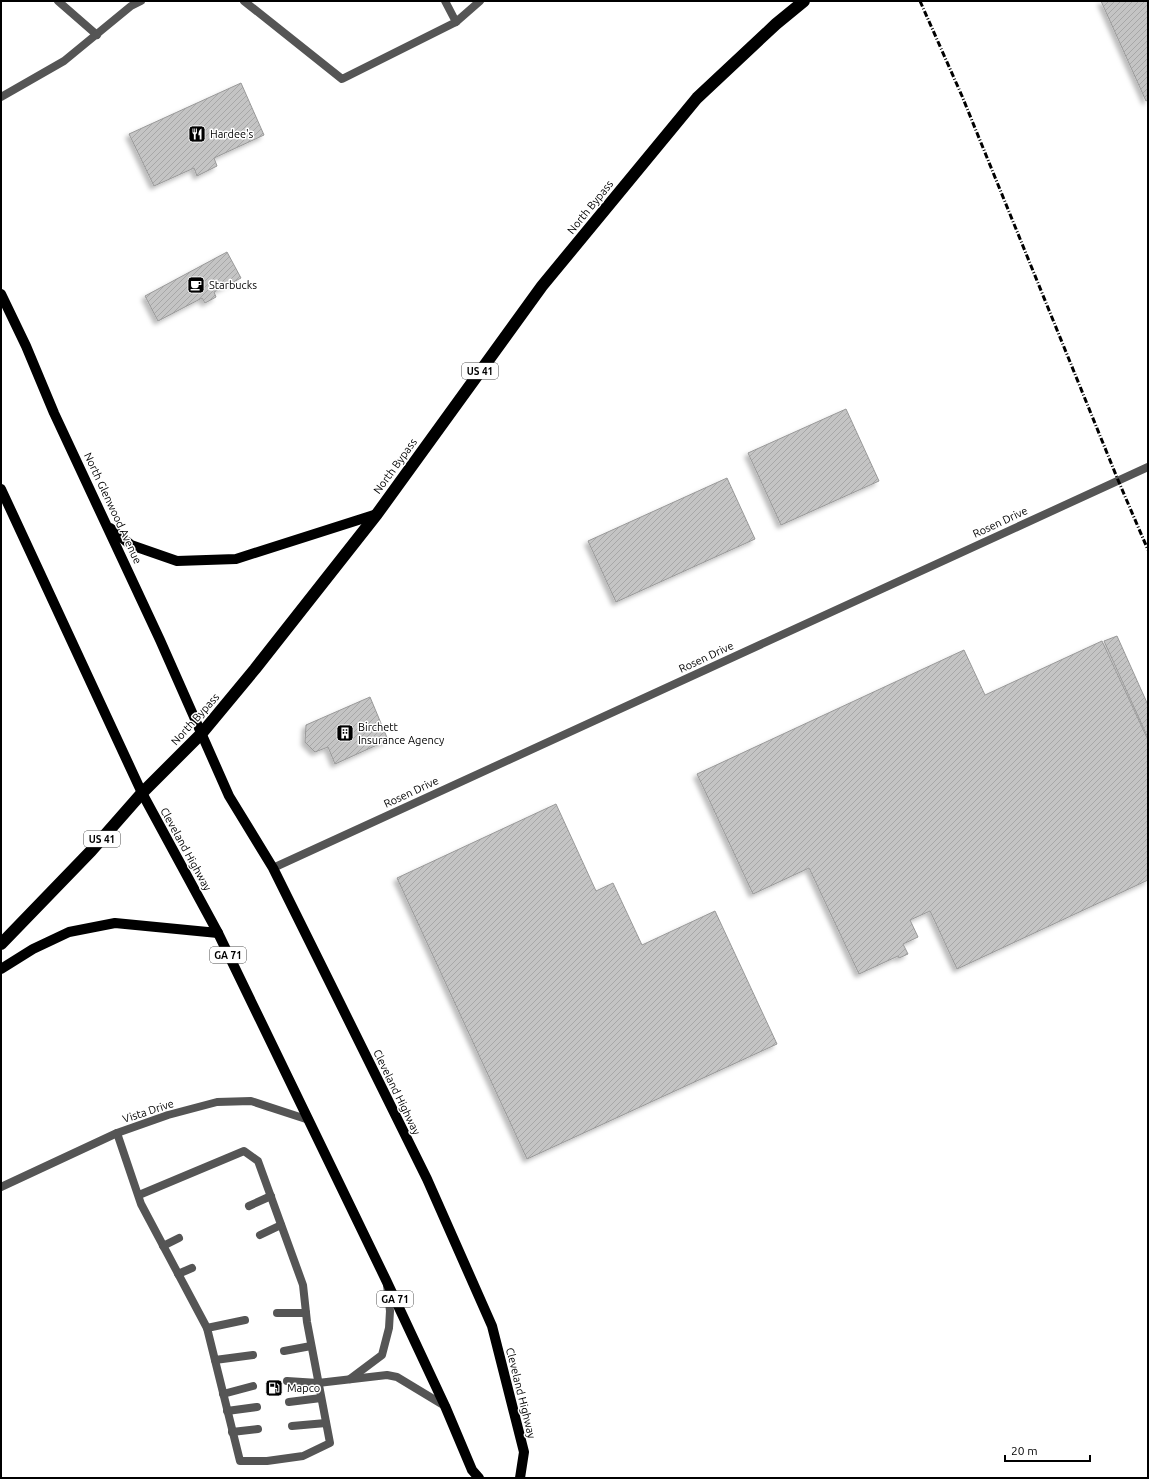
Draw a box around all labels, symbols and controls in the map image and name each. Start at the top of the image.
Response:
restaurant icon: Hardee's [187,124,207,144]
place label: Hardee's [210,128,254,140]
street label: North Bypass [565,178,615,236]
cafe icon: Starbucks [186,275,206,295]
place label: Starbucks [209,279,257,291]
road number: US 41 [462,363,498,379]
street label: North Bypass [371,436,419,496]
street label: North Glenwood Avenue [82,450,144,566]
street label: Rosen Drive [971,504,1029,540]
street label: Rosen Drive [677,639,735,675]
street label: North Bypass [169,690,222,747]
place label: Birchett Insurance Agency [358,721,445,746]
building icon: Birchett Insurance Agency [335,723,355,743]
street label: Rosen Drive [382,774,440,810]
street label: Cleveland Highway [158,805,214,893]
road number: US 41 [84,831,120,847]
road number: GA 71 [210,947,246,963]
street label: Cleveland Highway [371,1047,423,1137]
street label: Vista Drive [121,1097,175,1125]
road number: GA 71 [377,1291,413,1307]
street label: Cleveland Highway [504,1346,538,1440]
fuel station icon: Mapco [264,1378,284,1398]
place label: Mapco [287,1382,320,1394]
scale bar [1005,1437,1090,1463]
text: 20 m [1011,1444,1038,1457]

